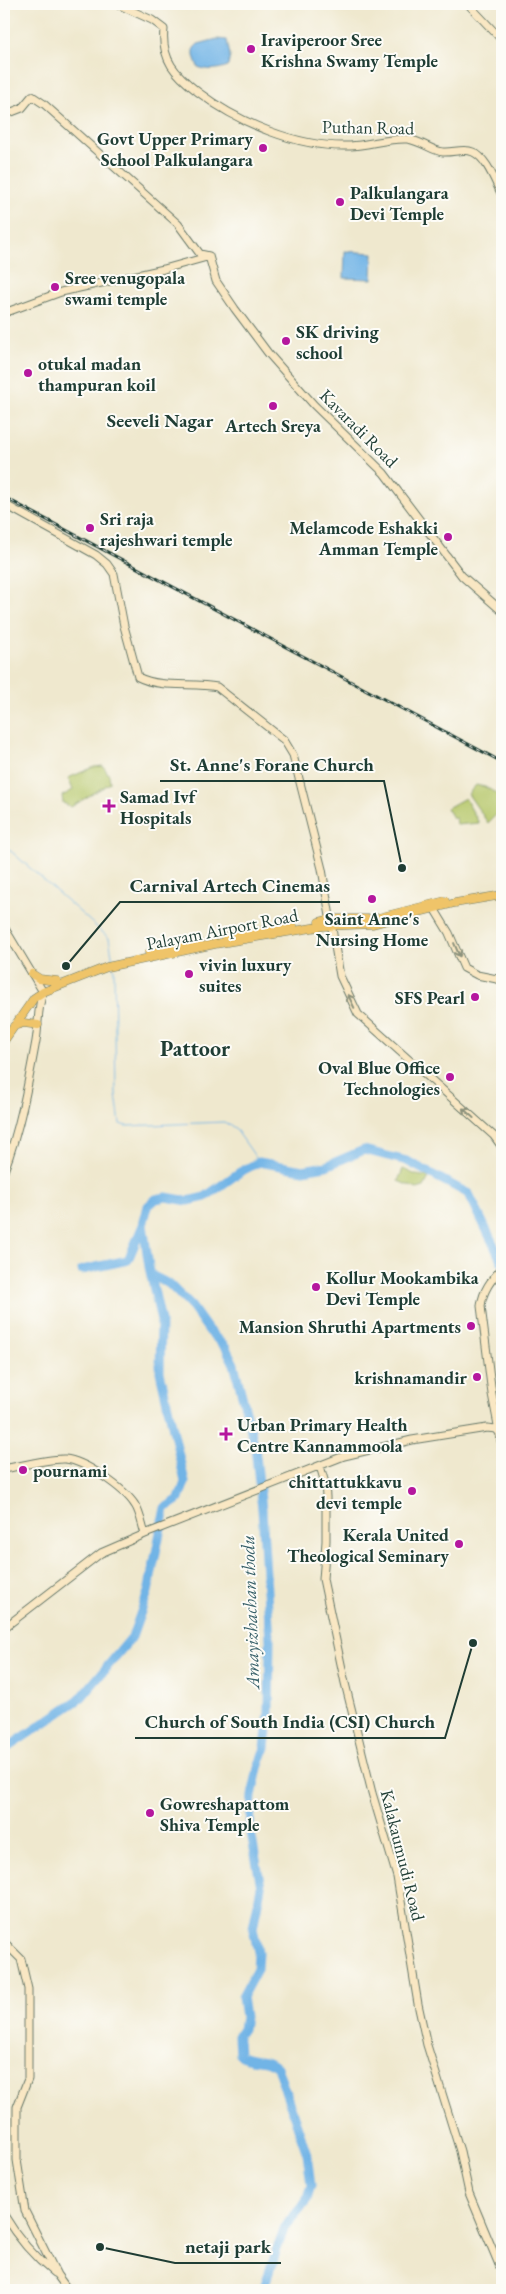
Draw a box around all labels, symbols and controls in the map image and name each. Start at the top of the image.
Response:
place label: Iraviperoor Sree Krishna Swamy Temple [261,28,439,72]
marker: Iraviperoor Sree Krishna Swamy Temple [245,43,257,55]
street label: Puthan Road [322,115,415,139]
place label: Govt Upper Primary School Palkulangara [97,127,253,171]
marker: Govt Upper Primary School Palkulangara [257,142,269,154]
place label: Palkulangara Devi Temple [350,181,449,225]
marker: Palkulangara Devi Temple [334,196,346,208]
place label: Sree venugopala swami temple [65,266,185,310]
marker: Sree venugopala swami temple [49,281,61,293]
place label: SK driving school [296,320,380,364]
marker: SK driving school [280,335,292,347]
place label: otukal madan thampuran koil [38,352,156,396]
marker: otukal madan thampuran koil [22,367,34,379]
street label: Kavaradi Road [315,384,404,473]
marker: Artech Sreya [267,400,279,412]
district label: Seeveli Nagar [107,408,213,433]
place label: Artech Sreya [224,414,321,437]
place label: Sri raja rajeshwari temple [100,507,233,551]
place label: Melamcode Eshakki Amman Temple [289,516,439,560]
marker: Sri raja rajeshwari temple [84,522,96,534]
marker: Melamcode Eshakki Amman Temple [442,531,454,543]
callout: St. Anne's Forane Church [160,747,384,781]
text: St. Anne's Forane Church [170,752,374,777]
place label: Samad Ivf Hospitals [120,785,198,829]
marker: Samad Ivf Hospitals [102,799,116,813]
callout: Carnival Artech Cinemas [120,868,340,902]
text: Carnival Artech Cinemas [130,873,330,898]
marker: Saint Anne's Nursing Home [366,893,378,905]
street label: Palayam Airport Road [144,903,301,955]
place label: Saint Anne's Nursing Home [316,907,429,951]
one-way arrow [452,942,462,957]
place label: vivin luxury suites [199,953,292,997]
marker: vivin luxury suites [183,968,195,980]
place label: SFS Pearl [395,986,465,1009]
marker: SFS Pearl [469,991,481,1003]
one-way arrow [346,994,356,1009]
district label: Pattoor [160,1034,231,1063]
place label: Oval Blue Office Technologies [318,1056,440,1100]
marker: Oval Blue Office Technologies [444,1071,456,1083]
one-way arrow [462,1107,475,1119]
place label: Kollur Mookambika Devi Temple [326,1266,479,1310]
marker: Kollur Mookambika Devi Temple [310,1281,322,1293]
place label: Mansion Shruthi Apartments [239,1315,461,1338]
marker: Mansion Shruthi Apartments [465,1320,477,1332]
place label: krishnamandir [354,1366,468,1389]
marker: krishnamandir [471,1371,483,1383]
place label: Urban Primary Health Centre Kannammoola [237,1413,408,1457]
marker: Urban Primary Health Centre Kannammoola [219,1427,233,1441]
place label: pournami [33,1459,108,1482]
marker: pournami [17,1464,29,1476]
place label: chittattukkavu devi temple [289,1470,402,1514]
marker: chittattukkavu devi temple [406,1485,418,1497]
place label: Kerala United Theological Seminary [287,1523,449,1567]
water label: Amayizhachan thodu [235,1535,265,1691]
marker: Kerala United Theological Seminary [453,1538,465,1550]
callout: Church of South India (CSI) Church [135,1704,445,1738]
text: Church of South India (CSI) Church [145,1709,436,1734]
street label: Kalakaumudi Road [376,1787,431,1924]
place label: Gowreshapattom Shiva Temple [160,1792,290,1836]
marker: Gowreshapattom Shiva Temple [144,1807,156,1819]
callout: netaji park [175,2229,281,2263]
text: netaji park [185,2234,272,2259]

